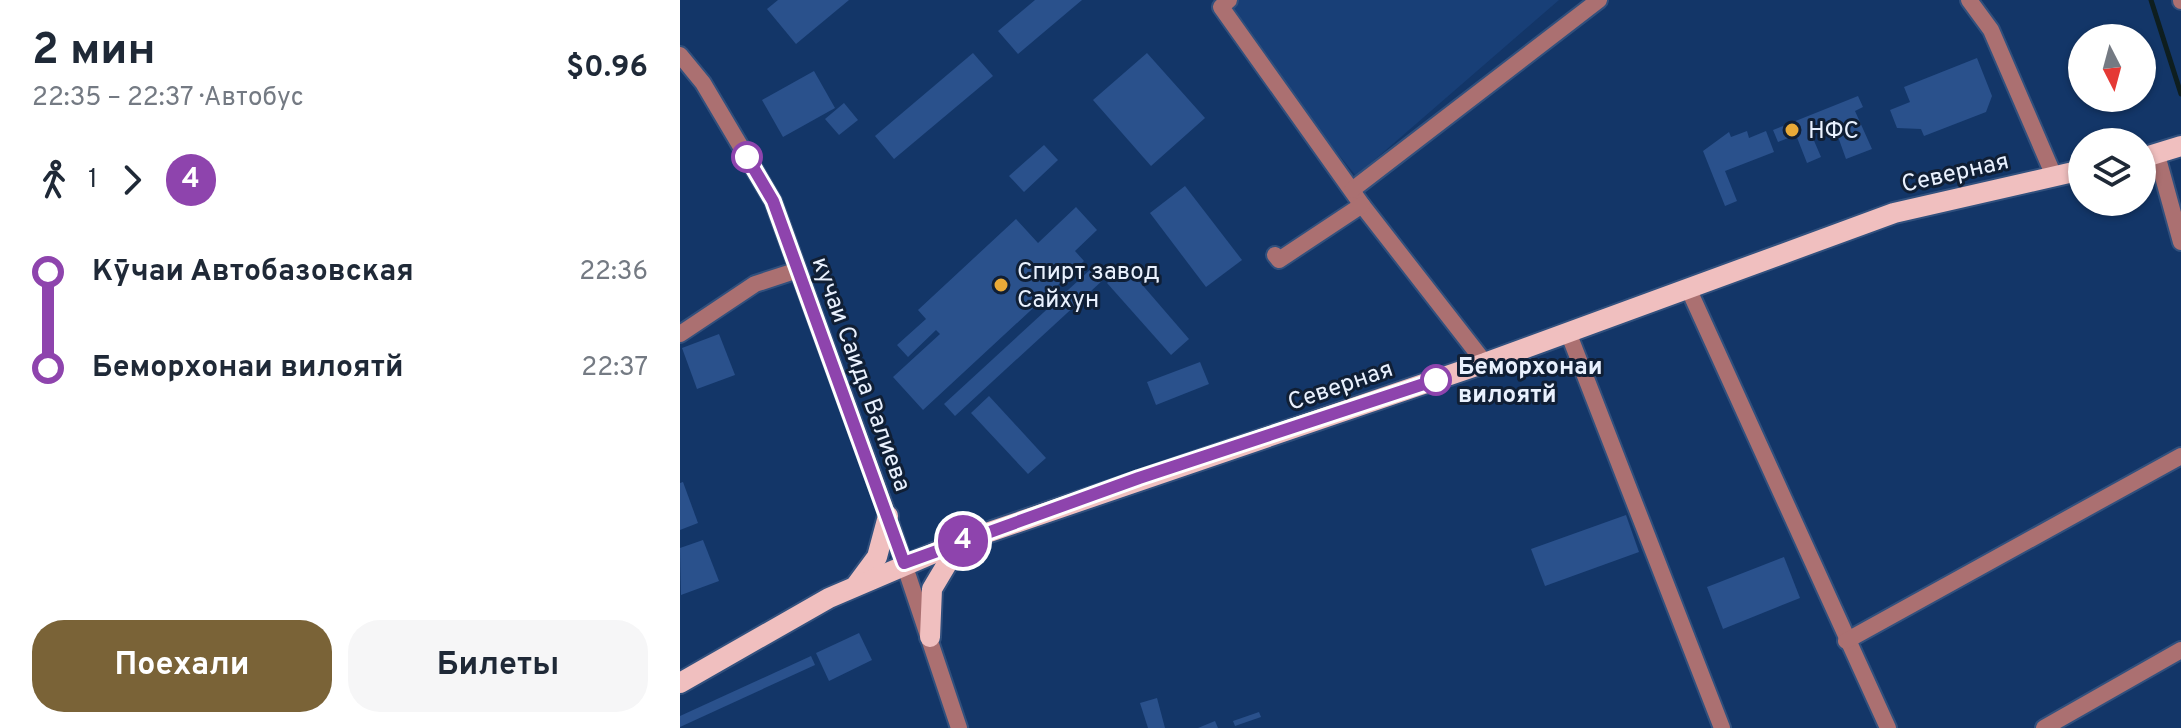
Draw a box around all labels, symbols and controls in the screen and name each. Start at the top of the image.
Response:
text: 2 мин [32,24,156,80]
north arrow [2068,24,2156,112]
map controls [2068,24,2156,216]
text: $0.96 [566,50,648,87]
text: 22:35 – 22:37 · Автобус [32,82,304,115]
place label: НФС [1808,117,1859,147]
marker: НФС [1783,121,1801,139]
button: layers [2068,128,2156,216]
unlabelled marker [732,142,762,172]
street label: Северная [1899,147,2012,201]
icon: walk [32,158,76,202]
icon: forward [110,158,154,202]
text: 4 [182,162,200,198]
text: 1 [88,164,98,197]
street label: кучаи Саида Валиева [804,253,917,496]
text: Кӯчаи Автобазовская [92,254,414,291]
text: 22:36 [579,256,648,289]
place label: Спирт завод Сайхун [1017,258,1160,316]
marker: Спирт завод Сайхун [992,276,1010,294]
text: Беморхонаи вилоятй [92,350,403,387]
text: 22:37 [581,352,648,385]
place label: Беморхонаи вилоятй [1458,353,1603,411]
street label: Северная [1284,355,1397,419]
marker: Беморхонаи вилоятй [1421,365,1451,395]
line badge: 4 [937,515,989,567]
text: 4 [954,523,972,559]
button: Поехали [32,620,332,712]
button: Билеты [348,620,648,712]

